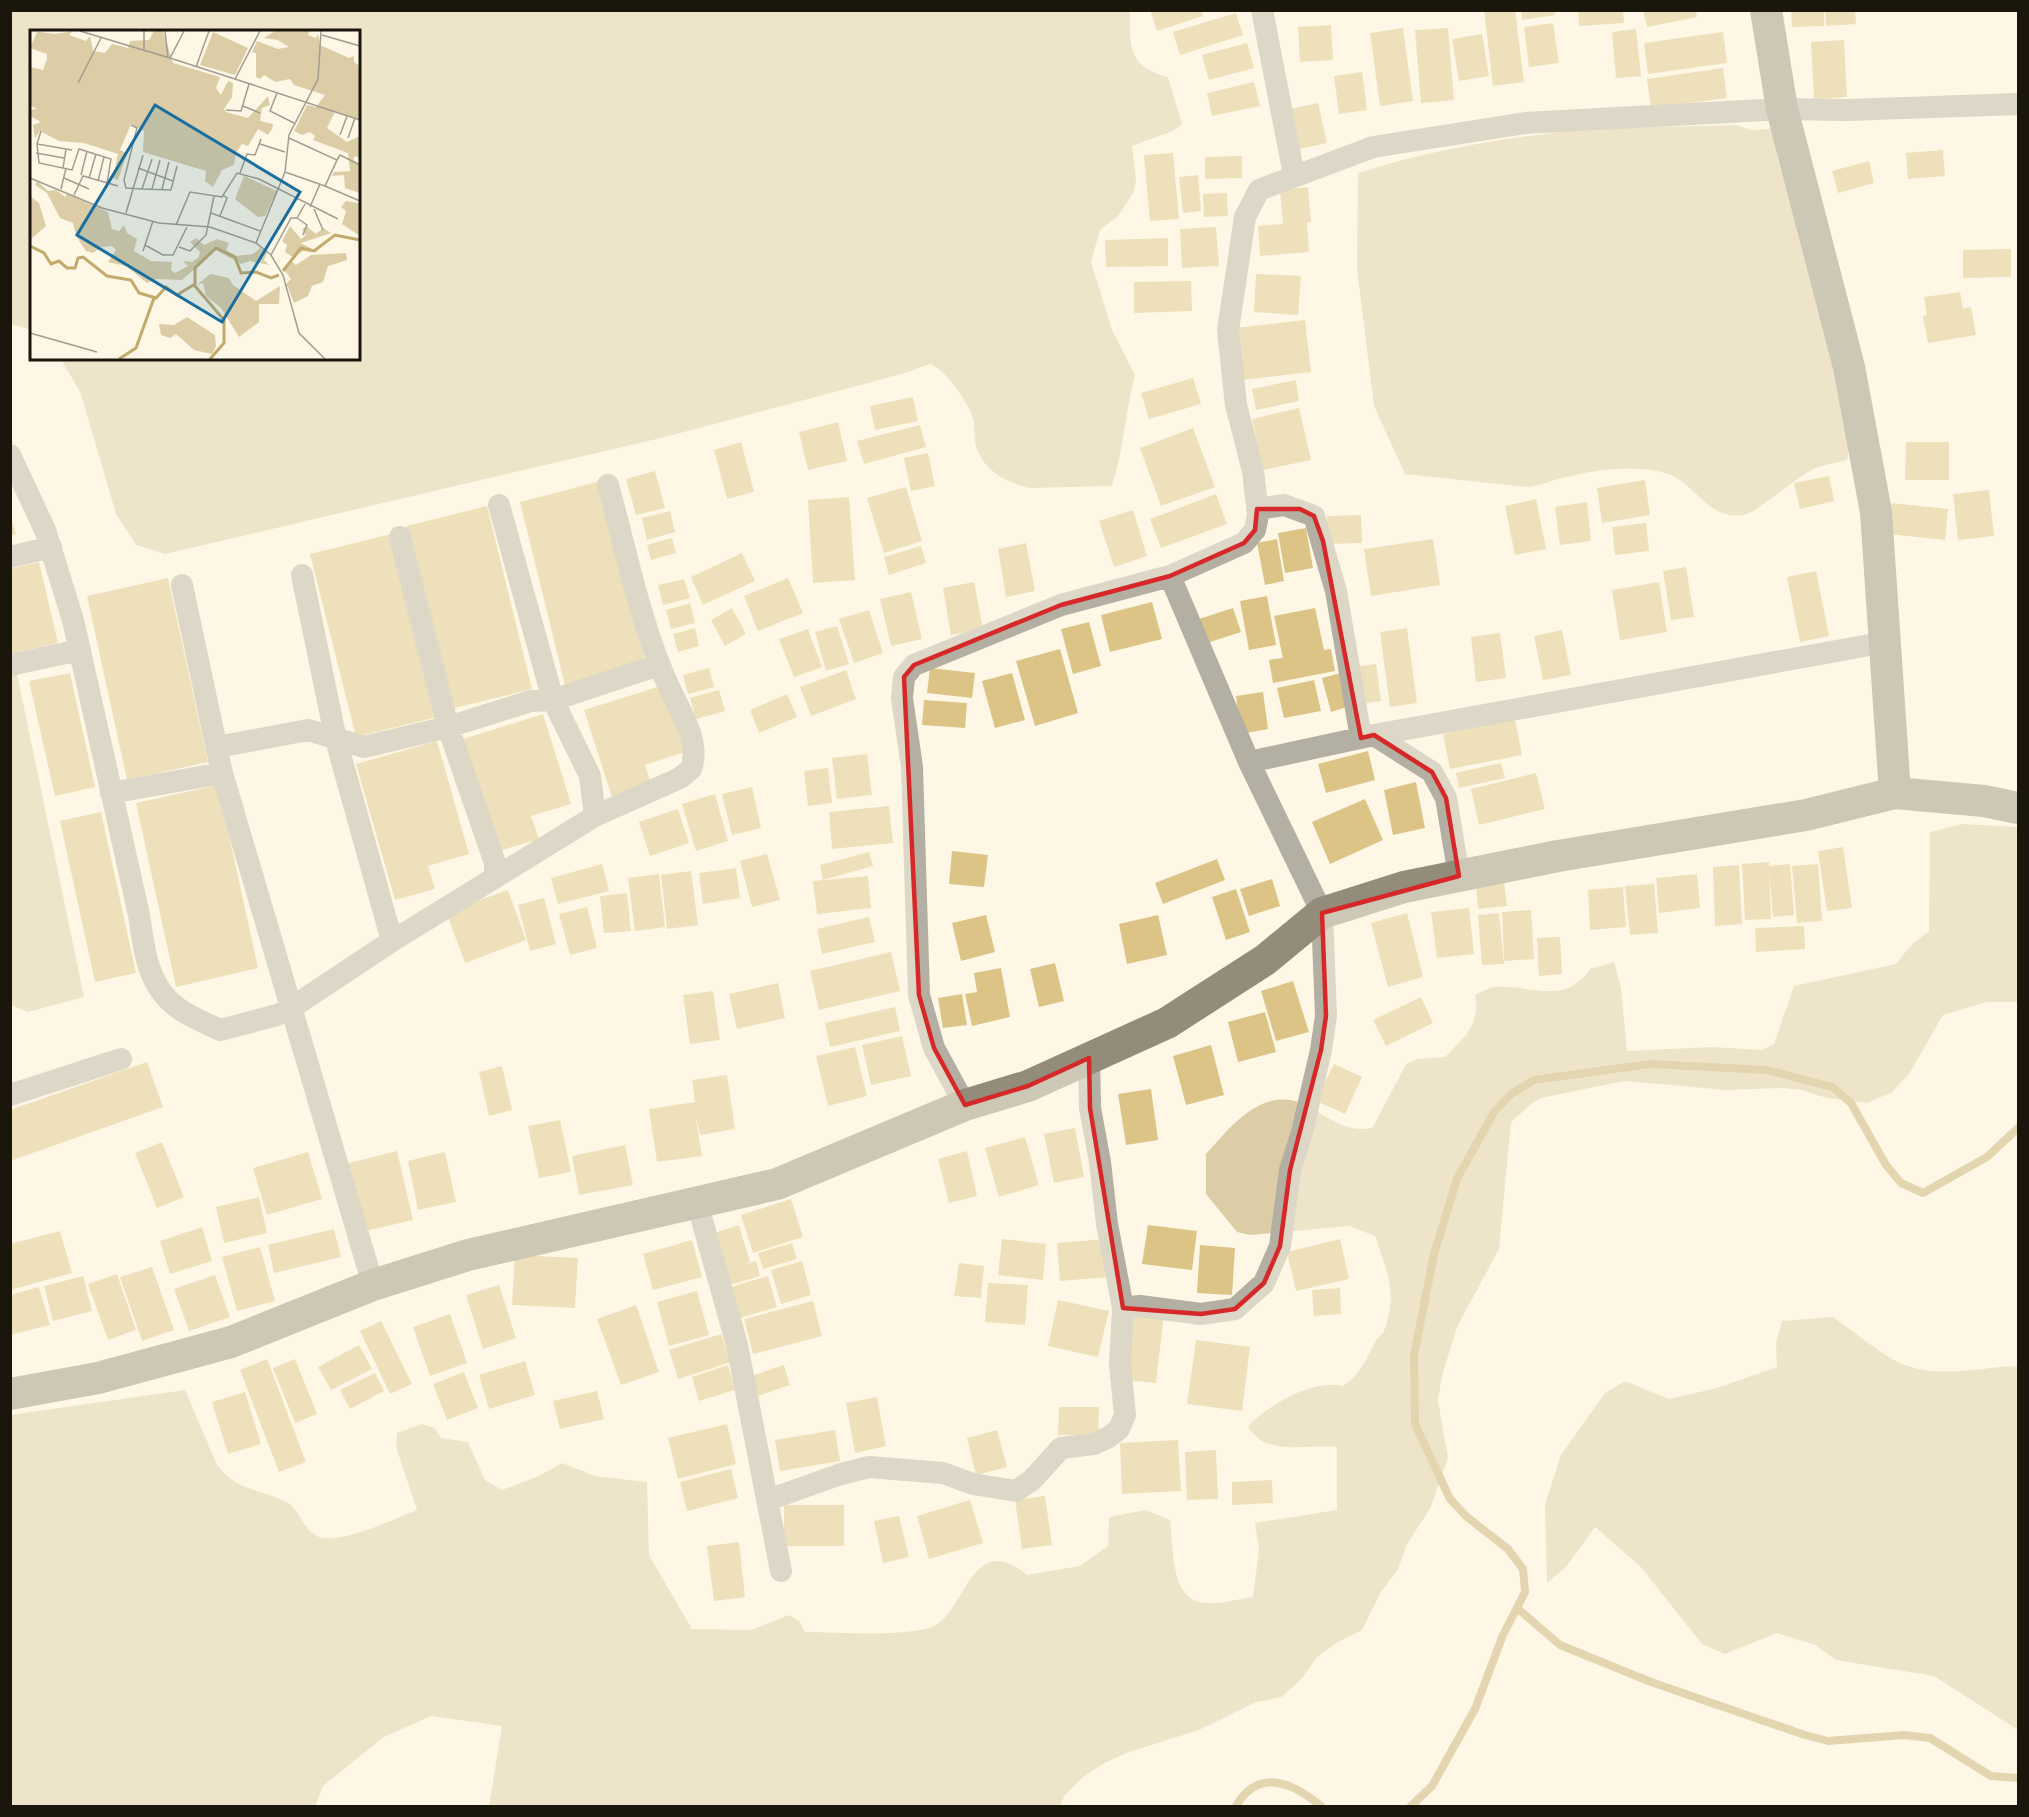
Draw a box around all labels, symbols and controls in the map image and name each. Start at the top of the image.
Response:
inset map [30,30,360,360]

